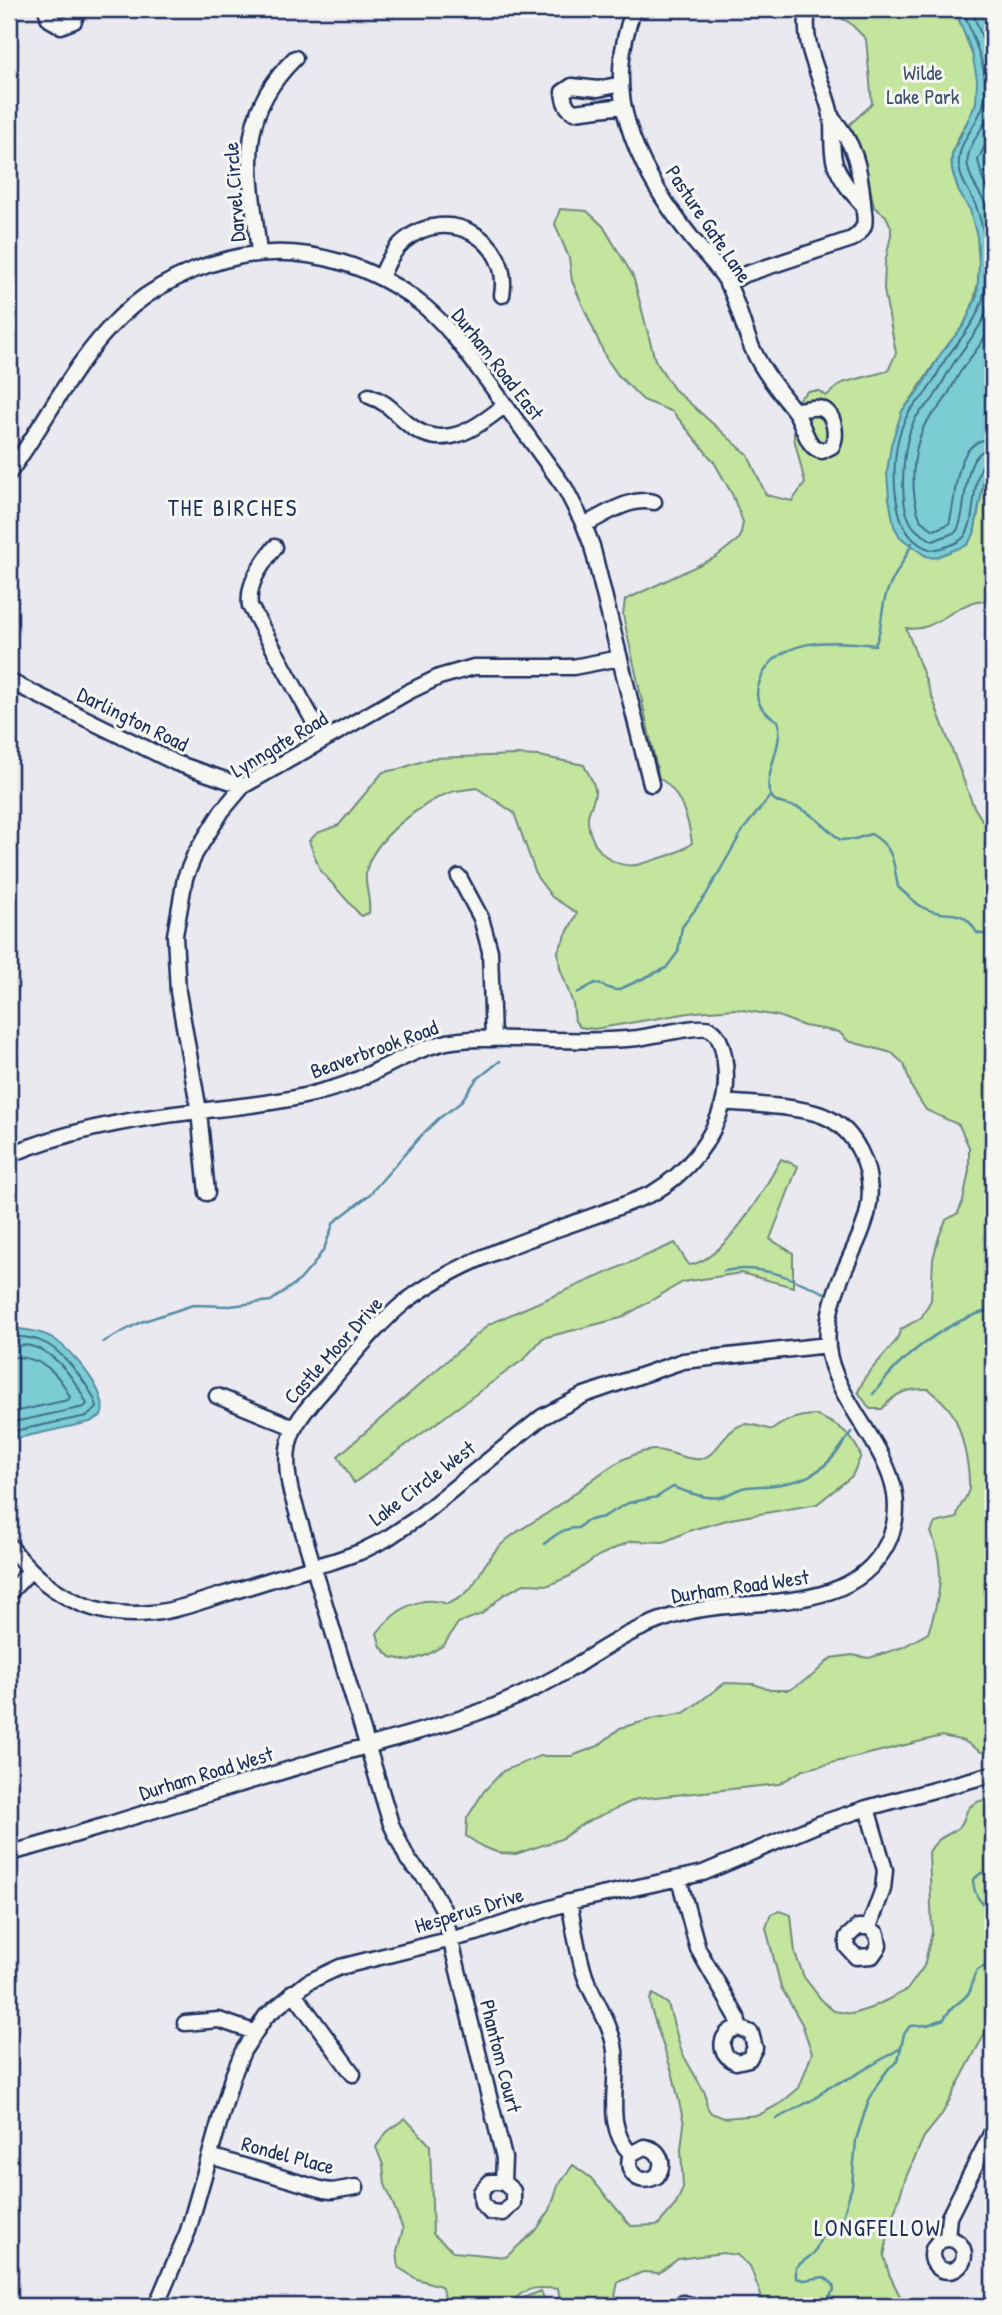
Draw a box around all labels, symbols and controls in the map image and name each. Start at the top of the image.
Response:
park label: Wilde Lake Park [886,58,960,111]
street label: Darvel Circle [216,141,252,243]
street label: Pasture Gate Lane [659,160,759,288]
street label: Durham Road East [445,302,551,427]
district label: THE BIRCHES [168,492,298,523]
street label: Darlington Road [73,680,193,758]
street label: Lynngate Road [225,704,333,784]
street label: Beaverbrook Road [306,1013,442,1085]
street label: Castle Moor Drive [277,1290,389,1410]
street label: Lake Circle West [363,1433,482,1532]
street label: Durham Road West [669,1562,811,1610]
street label: Durham Road West [136,1739,277,1807]
street label: Hesperus Drive [411,1880,527,1940]
street label: Phantom Court [473,1997,529,2116]
street label: Rondel Place [238,2129,338,2181]
district label: LONGFELLOW [814,2212,942,2243]

